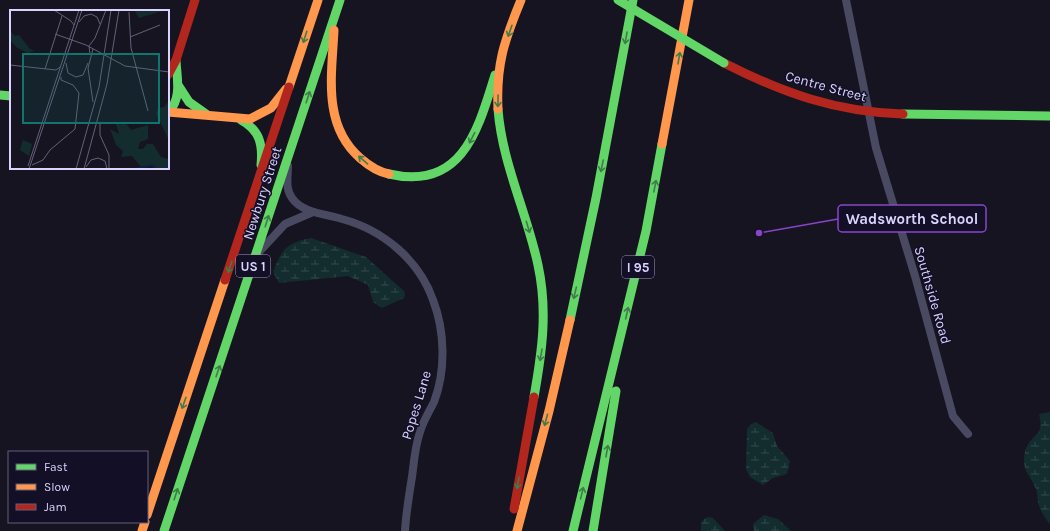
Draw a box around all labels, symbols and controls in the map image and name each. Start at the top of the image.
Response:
inset map [10,10,169,169]
one-way arrow [506,24,513,37]
one-way arrow [301,31,309,43]
one-way arrow [622,32,630,45]
one-way arrow [675,52,683,65]
street label: Centre Street [783,67,868,105]
one-way arrow [305,91,312,104]
one-way arrow [494,94,502,107]
one-way arrow [468,132,475,144]
street label: Newbury Street [239,144,286,242]
one-way arrow [357,156,368,165]
one-way arrow [598,159,606,172]
one-way arrow [651,180,659,193]
callout: Wadsworth School [838,205,986,232]
text: Wadsworth School [846,210,978,228]
one-way arrow [264,215,272,227]
one-way arrow [525,220,532,233]
street label: Southside Road [910,244,955,346]
road number: US 1 [236,255,270,277]
road number: I 95 [622,256,654,278]
one-way arrow [225,260,233,272]
one-way arrow [571,287,579,300]
one-way arrow [624,307,632,320]
one-way arrow [537,348,545,361]
one-way arrow [214,365,222,377]
street label: Popes Lane [398,369,435,442]
one-way arrow [180,397,188,409]
one-way arrow [542,413,549,426]
one-way arrow [603,445,611,458]
legend [8,451,148,523]
text: Fast [44,460,68,474]
one-way arrow [514,476,522,489]
text: Slow [44,480,70,494]
one-way arrow [579,487,587,500]
one-way arrow [173,488,181,500]
text: Jam [44,500,67,514]

